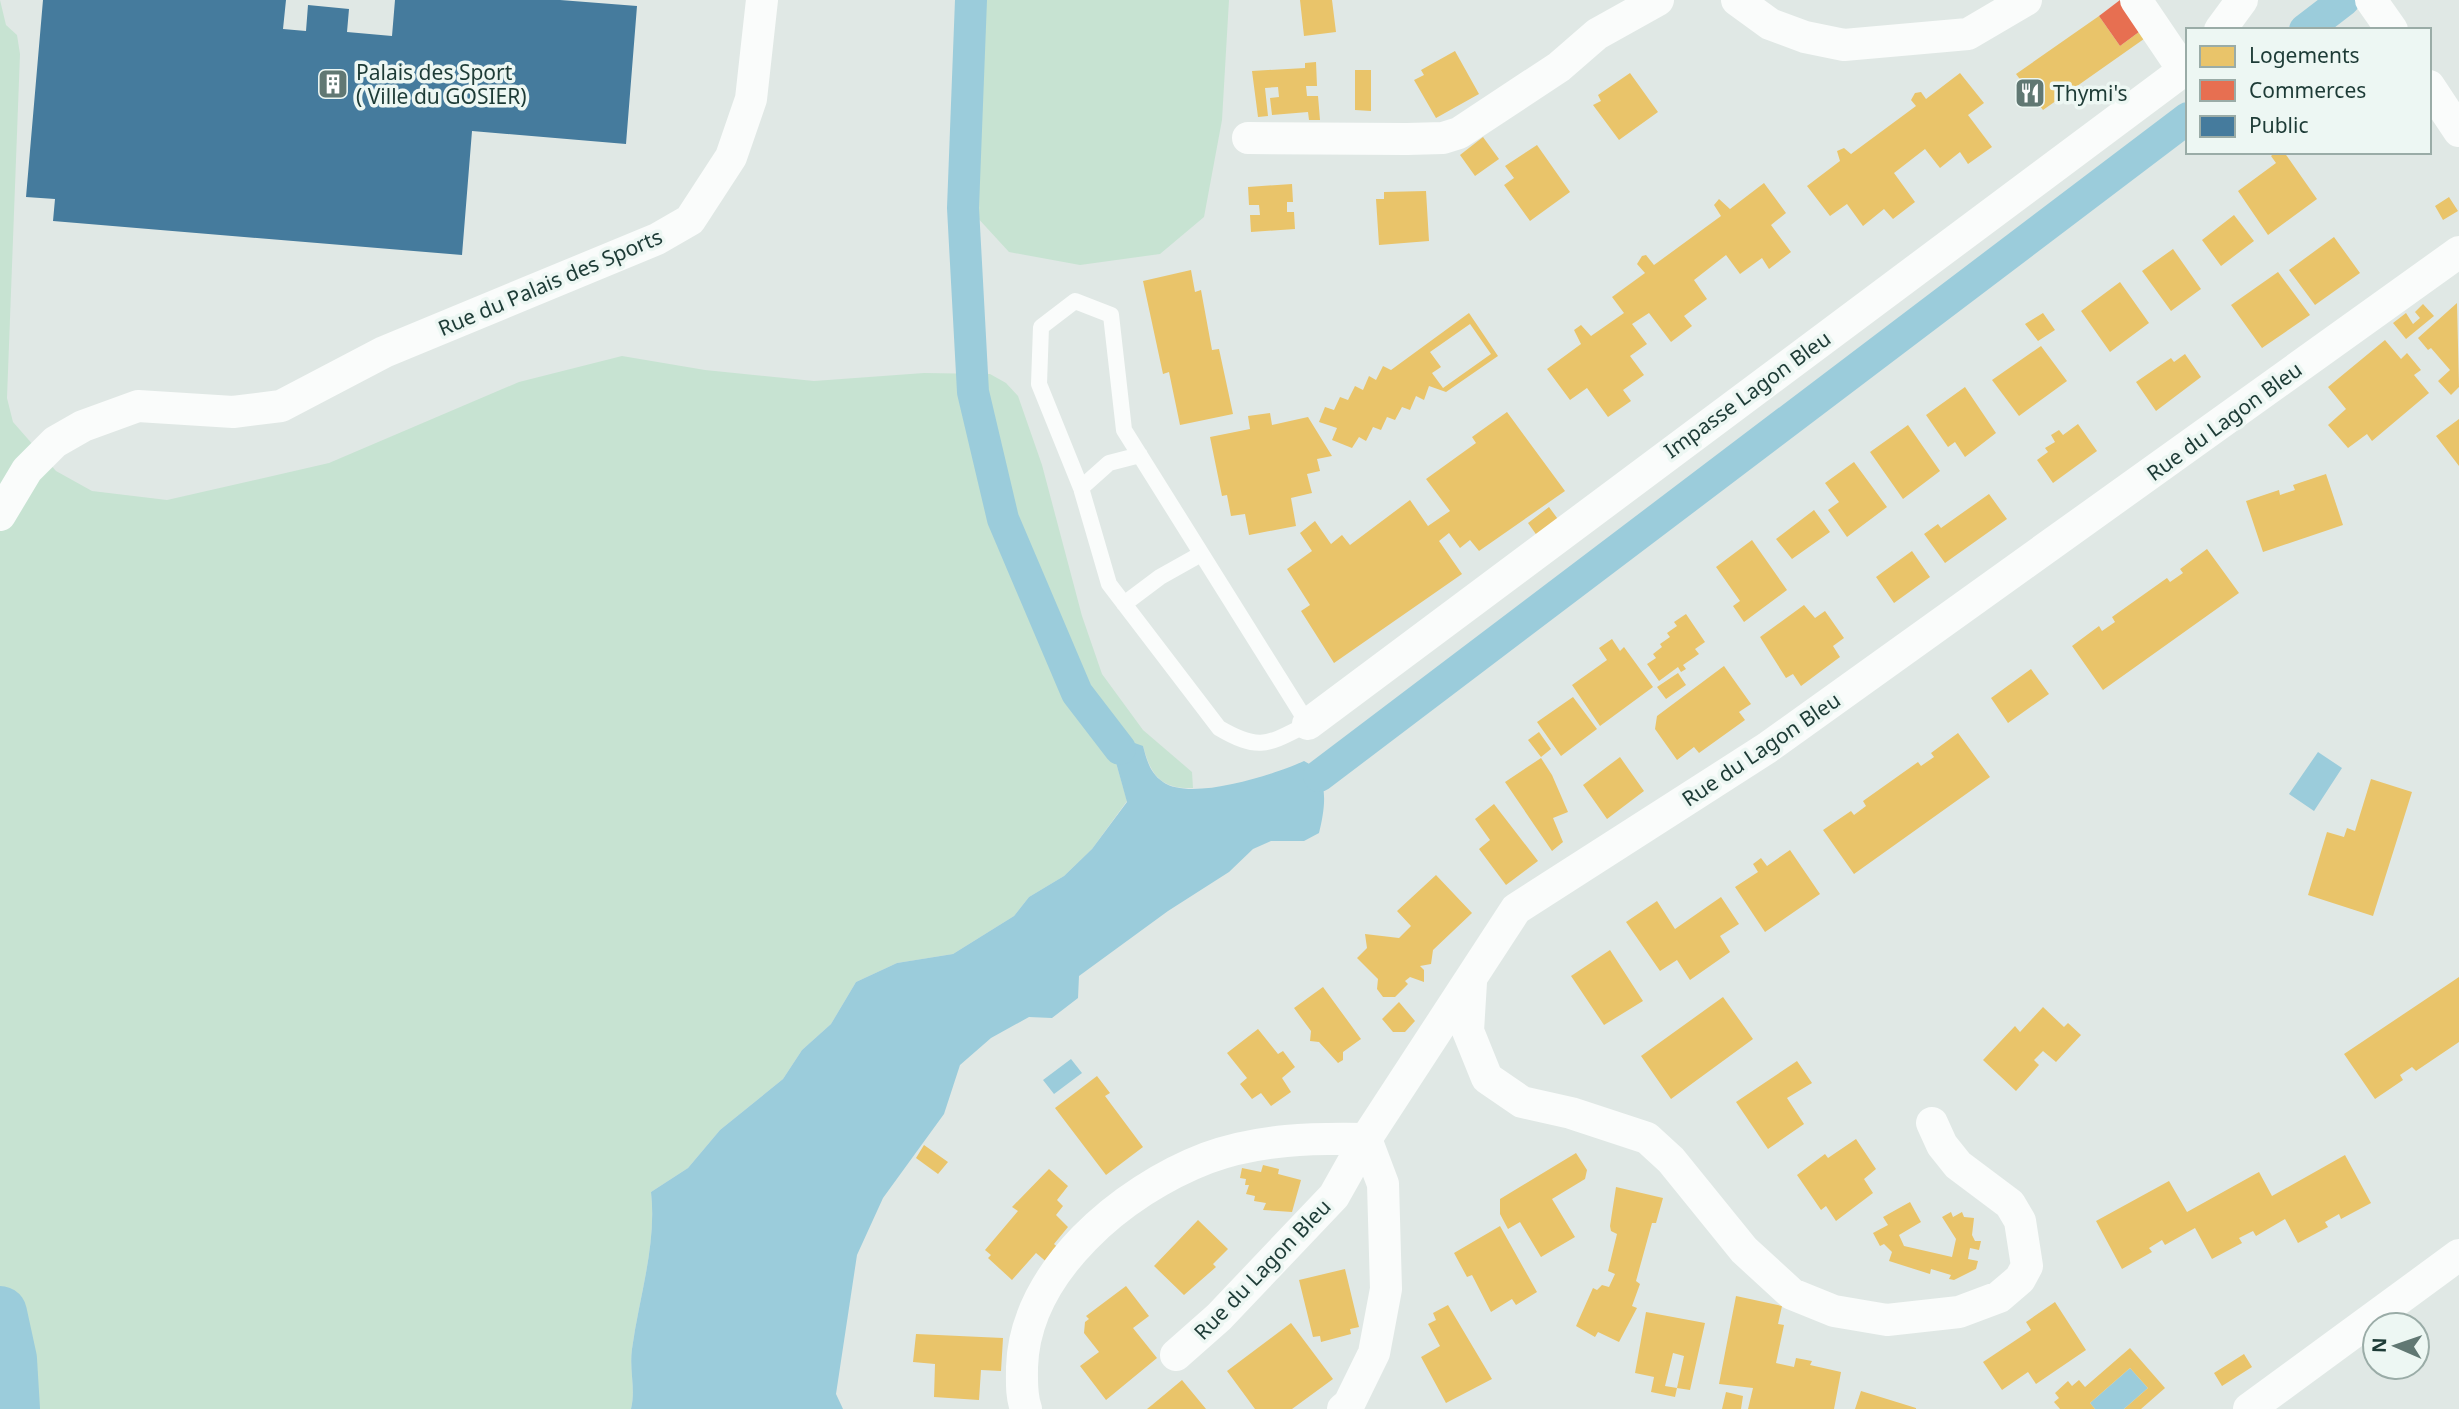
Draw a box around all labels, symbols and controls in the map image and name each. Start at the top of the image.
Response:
legend [2186,28,2431,154]
text: Logements [2249,41,2360,69]
place label: Palais des Sport ( Ville du GOSIER) [356,58,527,110]
building icon: Palais des Sport ( Ville du GOSIER) [316,67,350,101]
restaurant icon: Thymi's [2013,76,2047,110]
text: Commerces [2249,76,2366,104]
place label: Thymi's [2053,79,2128,107]
text: Public [2249,111,2309,139]
street label: Rue du Palais des Sports [434,222,666,342]
street label: Impasse Lagon Bleu [1658,324,1836,464]
street label: Rue du Lagon Bleu [2141,355,2307,487]
street label: Rue du Lagon Bleu [1676,686,1846,812]
street label: Rue du Lagon Bleu [1188,1193,1336,1345]
north arrow [2361,1311,2431,1381]
text: N [2366,1337,2392,1354]

